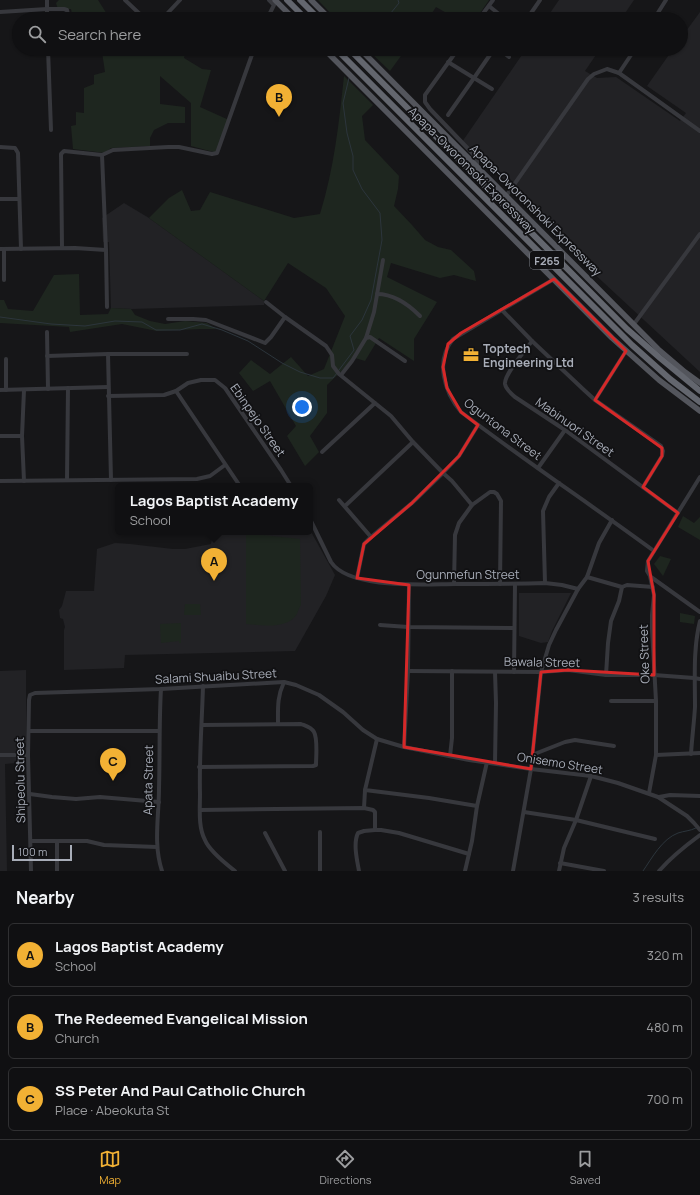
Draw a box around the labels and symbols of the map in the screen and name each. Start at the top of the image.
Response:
pin: B [266,84,292,117]
street label: Apapa-Oworonsoki Expressway [405,103,540,238]
street label: Apapa-Oworonshoki Expressway [466,140,606,280]
road number: F265 [530,251,564,269]
place label: Toptech Engineering Ltd [483,340,574,371]
office icon: Toptech Engineering Ltd [462,346,480,364]
street label: Ebinpejo Street [226,380,290,460]
street label: Mabinuori Street [532,393,618,461]
street label: Oguntona Street [461,394,545,464]
your location [292,397,312,417]
pin: A [201,548,227,581]
street label: Ogunmefun Street [416,566,520,583]
street label: Oke Street [634,624,654,684]
street label: Bawala Street [504,653,581,671]
street label: Salami Shuaibu Street [155,664,278,688]
street label: Shipeolu Street [11,737,29,823]
street label: Apata Street [139,744,157,815]
pin: C [100,748,126,781]
street label: Onisemo Street [516,748,604,778]
scale bar [12,843,72,862]

